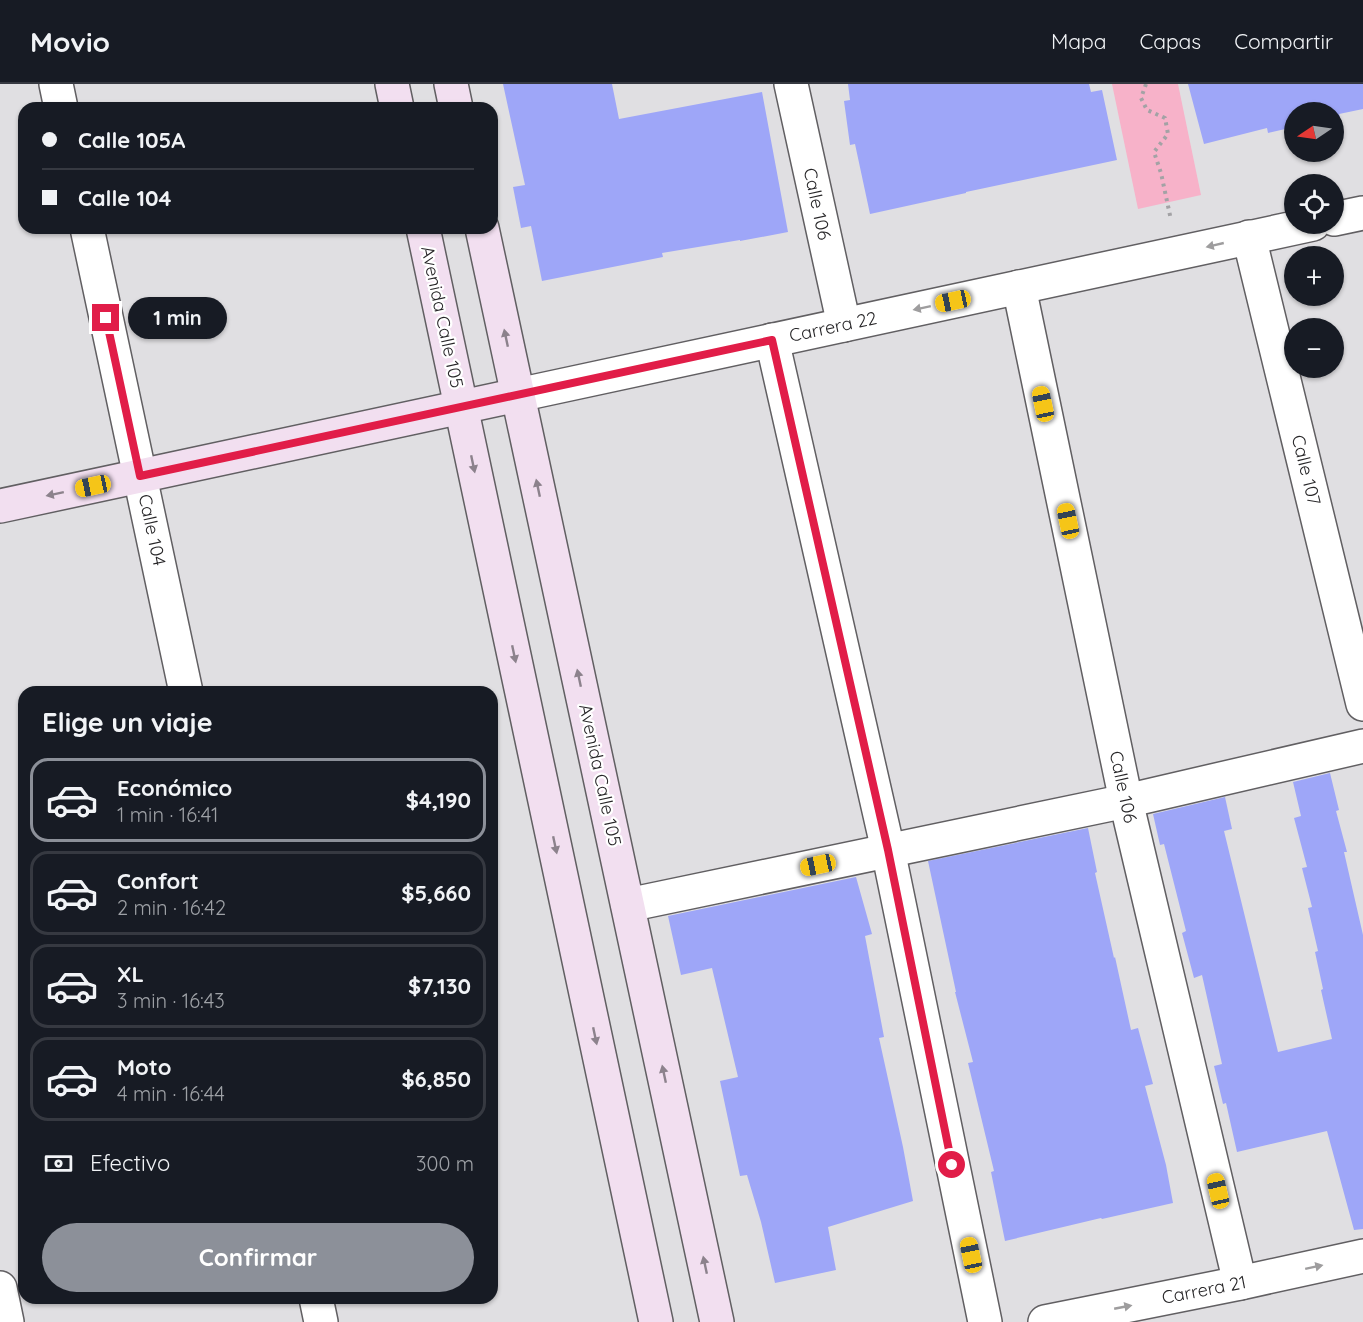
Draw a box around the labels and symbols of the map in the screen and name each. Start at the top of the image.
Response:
north arrow [1284,102,1344,162]
street label: Calle 106 [799,166,836,242]
one-way arrow [1206,240,1224,250]
street label: Avenida Calle 105 [416,244,469,390]
car [934,288,972,314]
callout: 1 min [127,297,226,339]
route end [92,304,119,331]
one-way arrow [912,304,931,313]
street label: Carrera 22 [787,306,879,347]
one-way arrow [500,328,510,347]
car [1030,385,1056,423]
street label: Calle 107 [1287,432,1326,507]
one-way arrow [469,454,479,473]
car [74,473,112,499]
one-way arrow [532,478,542,497]
one-way arrow [45,490,64,499]
street label: Calle 104 [134,492,171,568]
car [1055,502,1081,540]
one-way arrow [510,645,519,664]
one-way arrow [573,669,583,688]
street label: Avenida Calle 105 [574,702,627,848]
street label: Calle 106 [1105,749,1142,825]
one-way arrow [551,836,560,855]
car [799,852,837,878]
one-way arrow [591,1027,601,1045]
one-way arrow [659,1064,668,1083]
route start [938,1151,965,1178]
car [1205,1171,1231,1211]
car [958,1236,984,1274]
one-way arrow [700,1255,709,1274]
one-way arrow [1305,1262,1324,1271]
street label: Carrera 21 [1160,1270,1248,1309]
one-way arrow [1114,1301,1132,1311]

